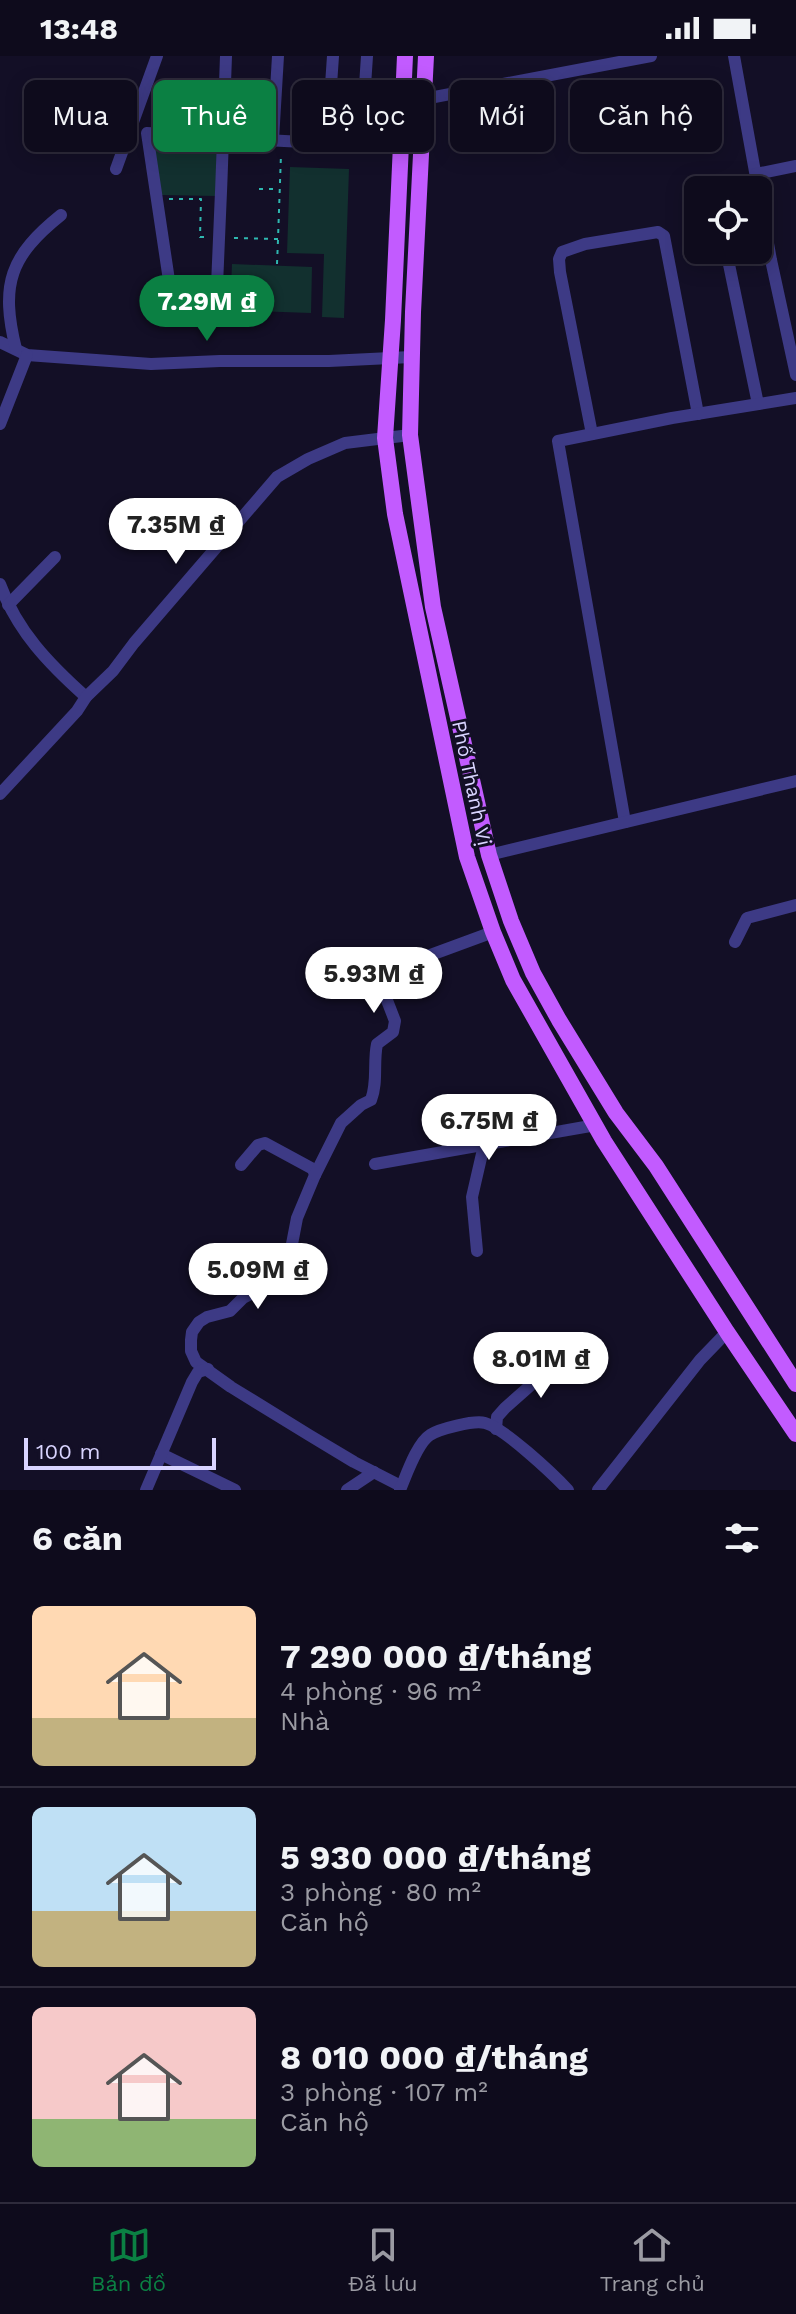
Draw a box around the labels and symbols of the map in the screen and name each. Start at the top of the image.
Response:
pin: 7.29M ₫ [133,275,281,343]
pin: 7.35M ₫ [102,498,250,566]
street label: Phố Thanh Vị [447,718,497,848]
pin: 5.93M ₫ [300,947,448,1015]
pin: 6.75M ₫ [415,1094,563,1162]
pin: 5.09M ₫ [184,1243,332,1311]
pin: 8.01M ₫ [467,1332,615,1400]
scale bar [24,1434,216,1470]

